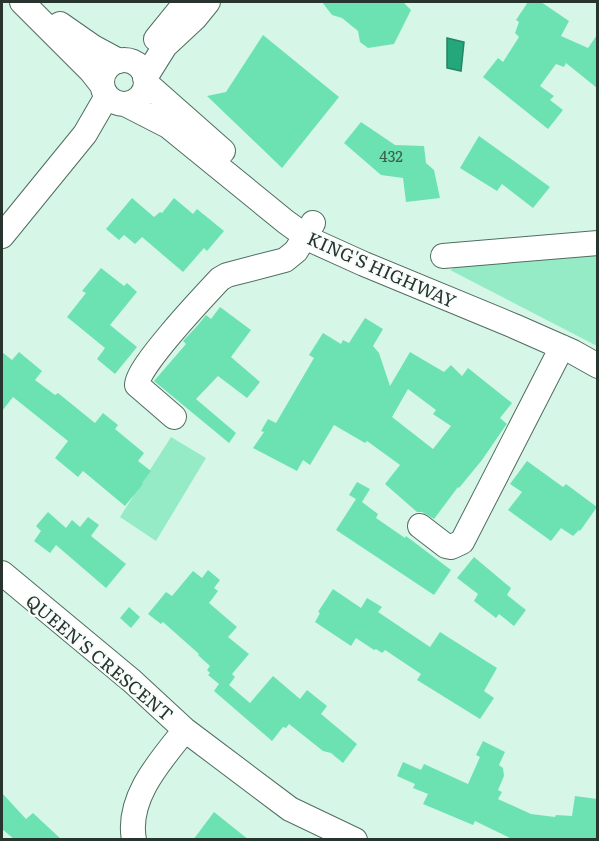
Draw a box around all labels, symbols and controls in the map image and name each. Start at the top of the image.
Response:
house number: 432 [379,144,403,167]
street label: KING'S HIGHWAY [303,224,461,314]
street label: QUEEN'S CRESCENT [20,587,180,727]

